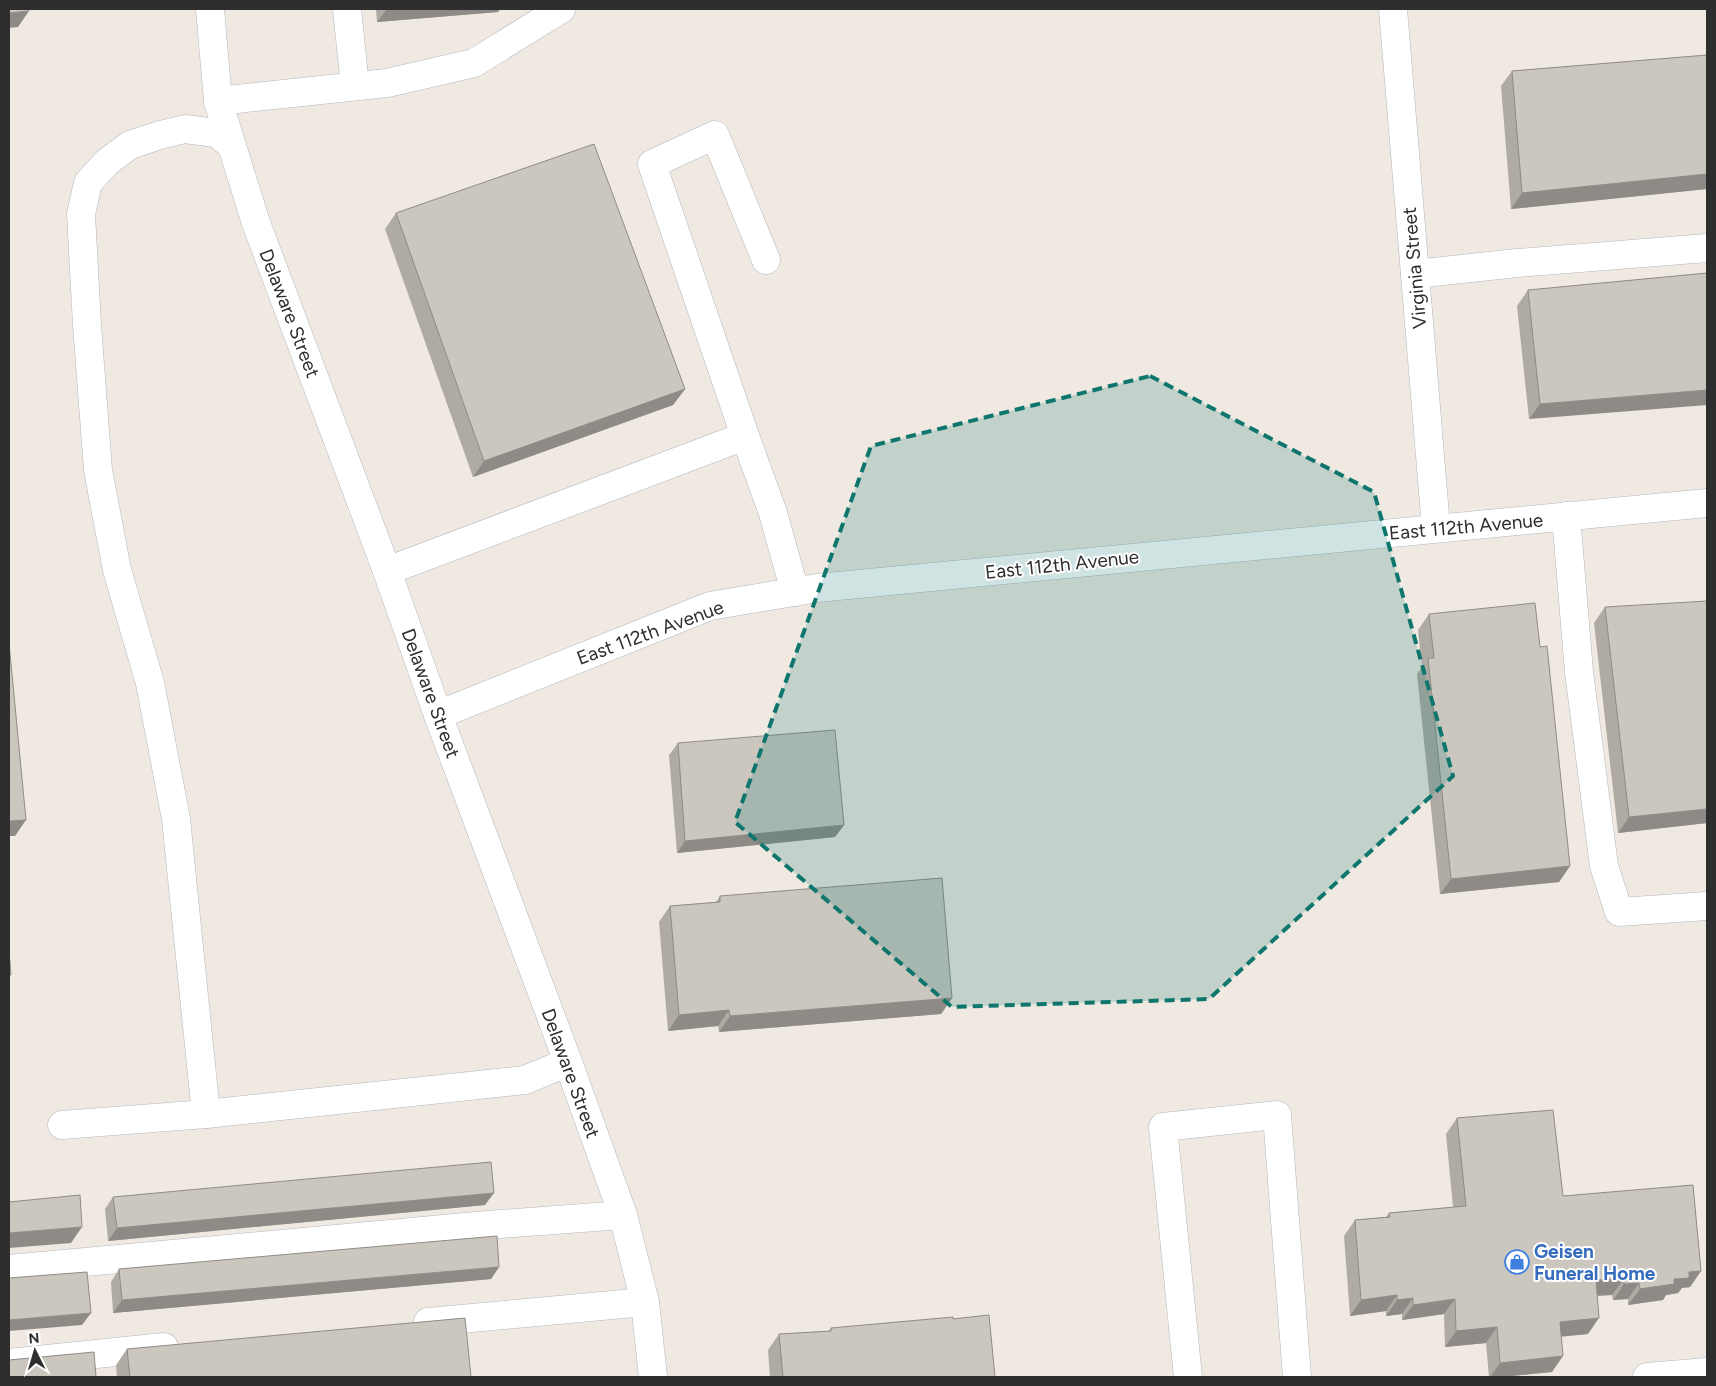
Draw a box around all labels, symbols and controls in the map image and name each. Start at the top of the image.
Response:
street label: Virginia Street [1398,206,1431,330]
street label: Delaware Street [254,245,325,381]
street label: East 112th Avenue [1388,508,1544,545]
street label: East 112th Avenue [984,545,1140,584]
street label: East 112th Avenue [574,595,727,670]
street label: Delaware Street [396,625,465,761]
street label: Delaware Street [536,1005,605,1141]
place label: Geisen Funeral Home [1534,1240,1656,1285]
shop icon: Geisen Funeral Home [1504,1249,1530,1275]
north arrow [10,1326,60,1376]
text: N [28,1330,40,1347]

